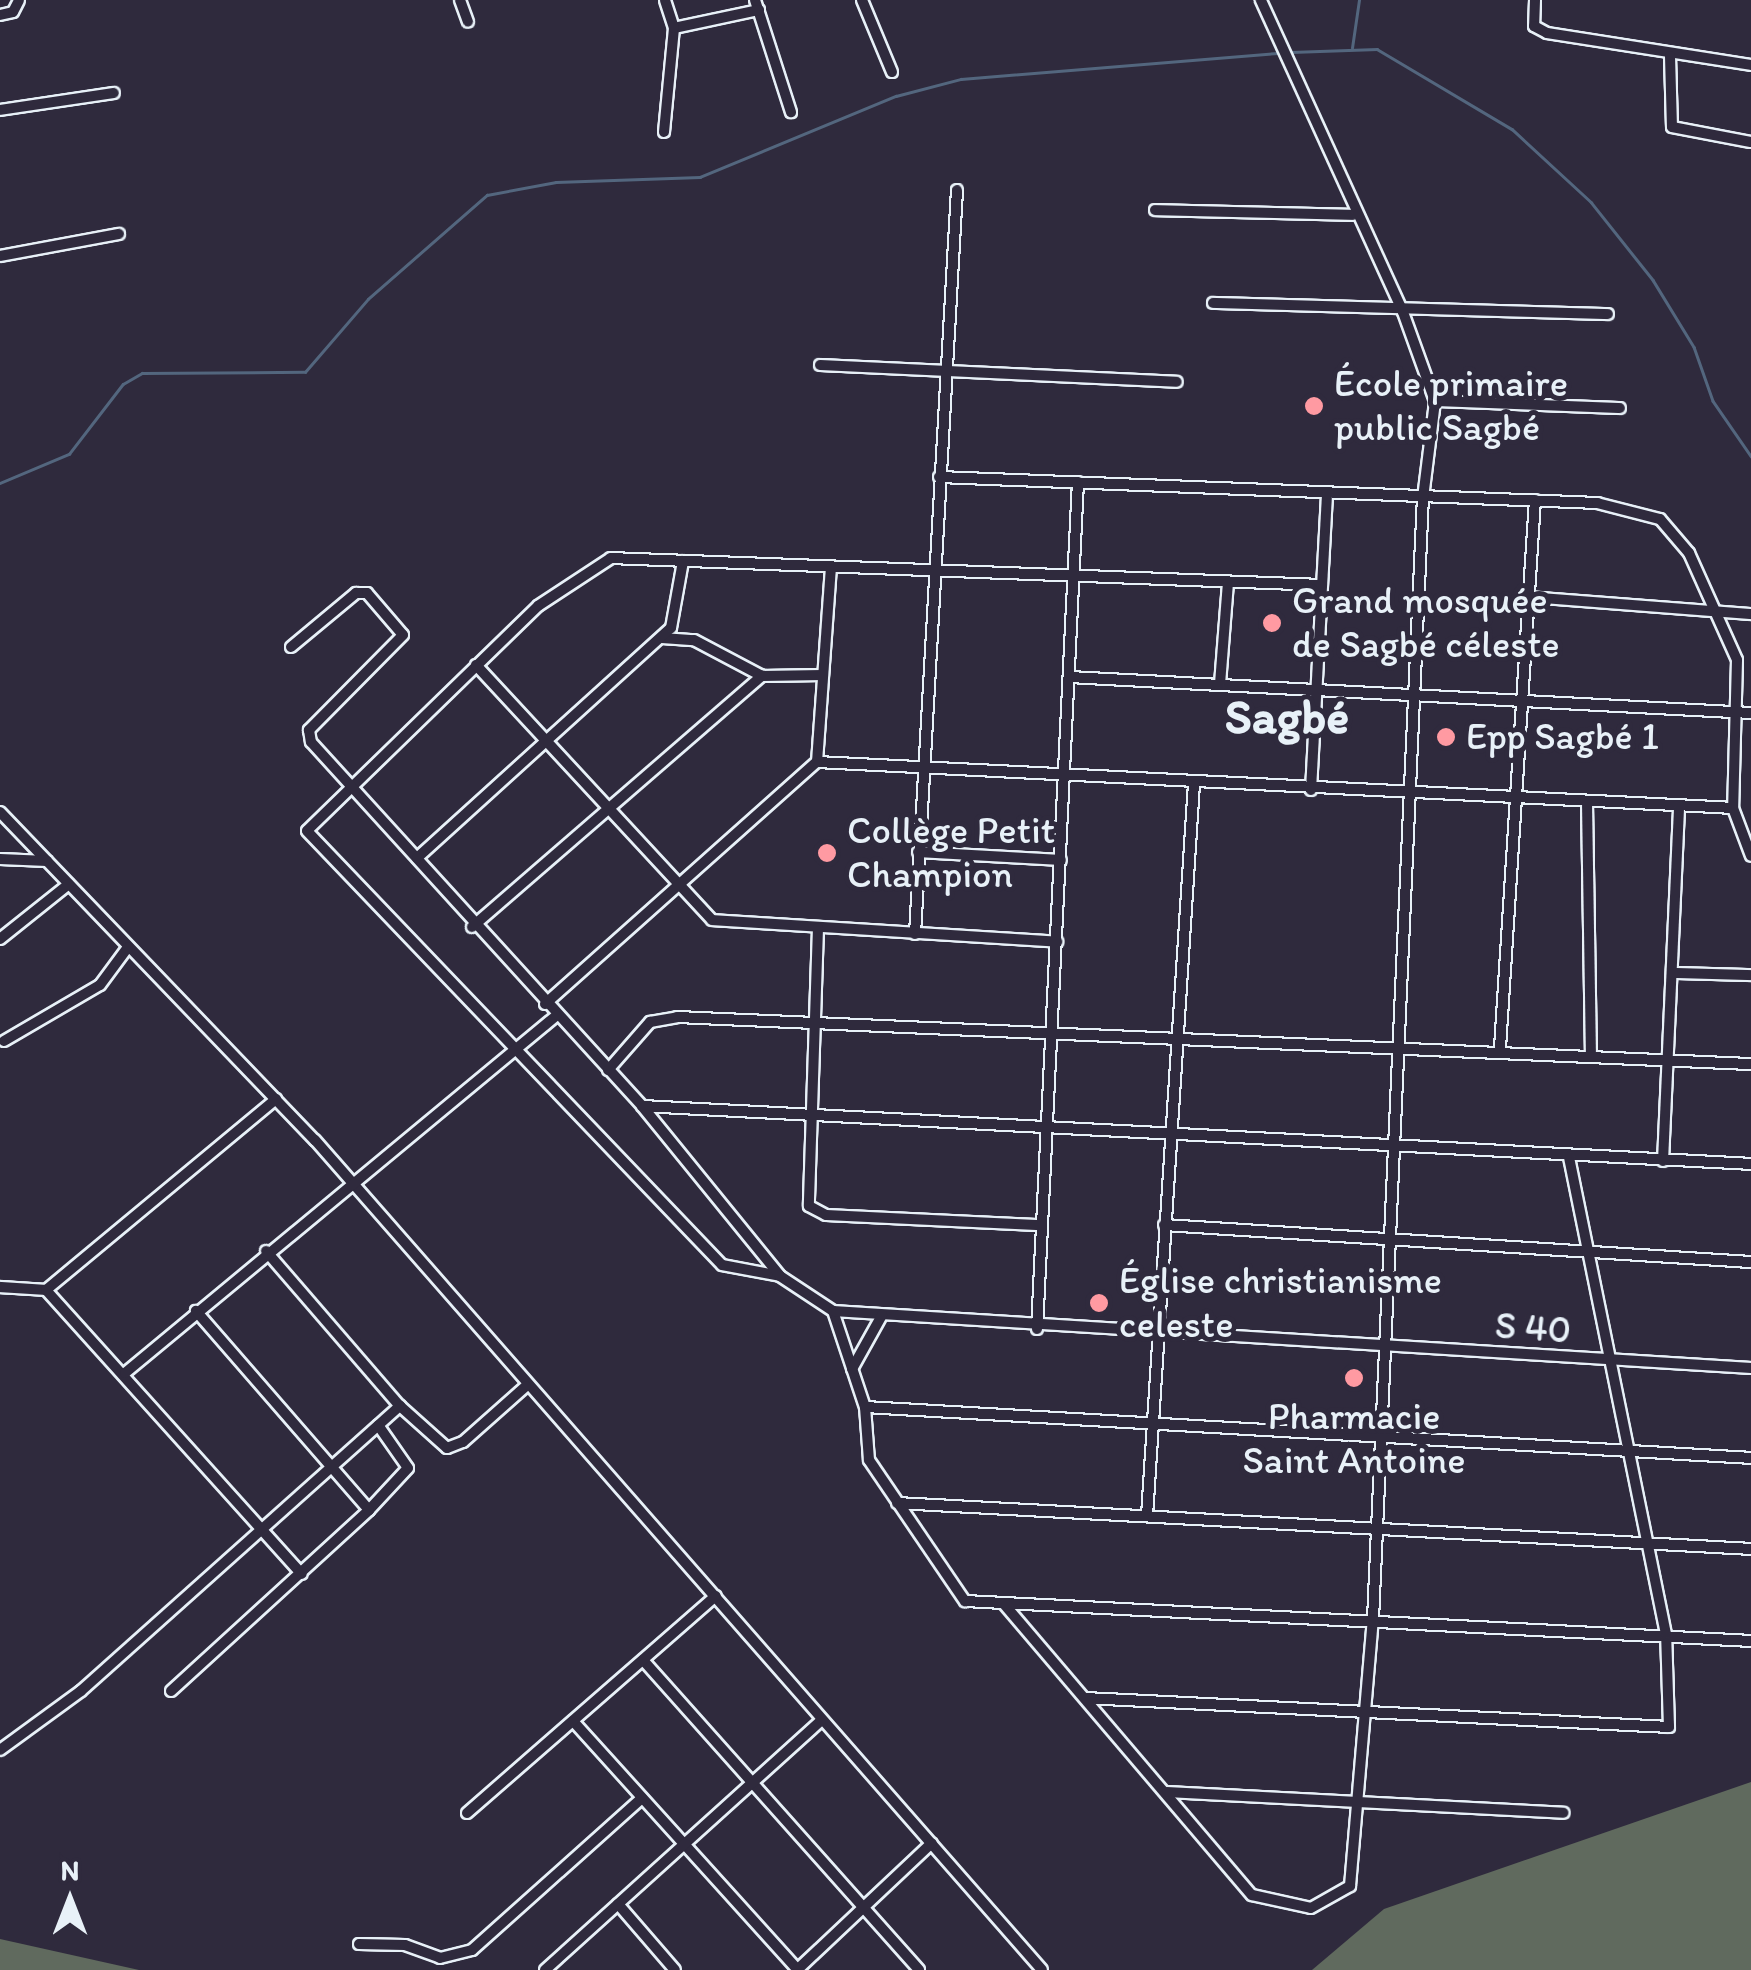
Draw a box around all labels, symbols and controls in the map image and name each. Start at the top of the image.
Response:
place label: École primaire public Sagbé [1334,361,1567,450]
marker: École primaire public Sagbé [1303,395,1325,417]
place label: Grand mosquée de Sagbé céleste [1292,578,1561,668]
marker: Grand mosquée de Sagbé céleste [1261,612,1283,634]
district label: Sagbé [1225,688,1349,746]
place label: Epp Sagbé 1 [1466,714,1659,760]
marker: Epp Sagbé 1 [1435,726,1457,748]
place label: Collège Petit Champion [847,808,1054,898]
marker: Collège Petit Champion [816,842,838,864]
place label: Église christianisme celeste [1119,1258,1443,1348]
marker: Église christianisme celeste [1088,1292,1110,1314]
street label: S 40 [1493,1303,1573,1353]
marker: Pharmacie Saint Antoine [1343,1367,1365,1389]
place label: Pharmacie Saint Antoine [1242,1394,1466,1484]
north arrow [20,1850,120,1950]
text: N [61,1853,79,1887]

